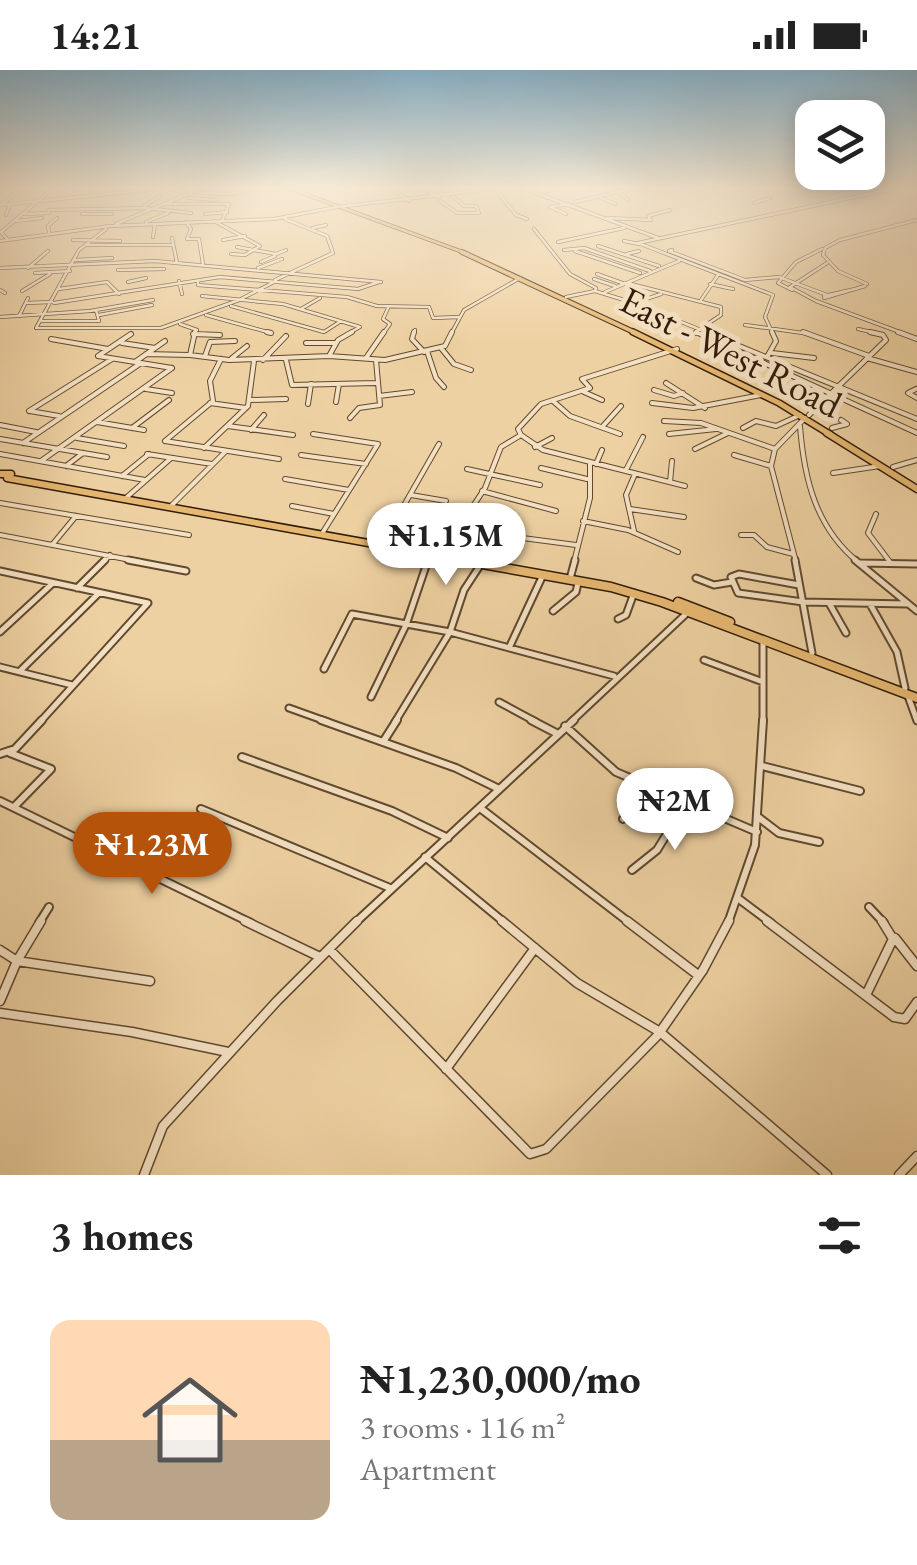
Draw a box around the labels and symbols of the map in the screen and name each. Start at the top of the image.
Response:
street label: East - West Road [612,275,851,429]
pin: ₦1.15M [365,503,527,588]
pin: ₦2M [627,768,723,853]
pin: ₦1.23M [71,812,233,897]

